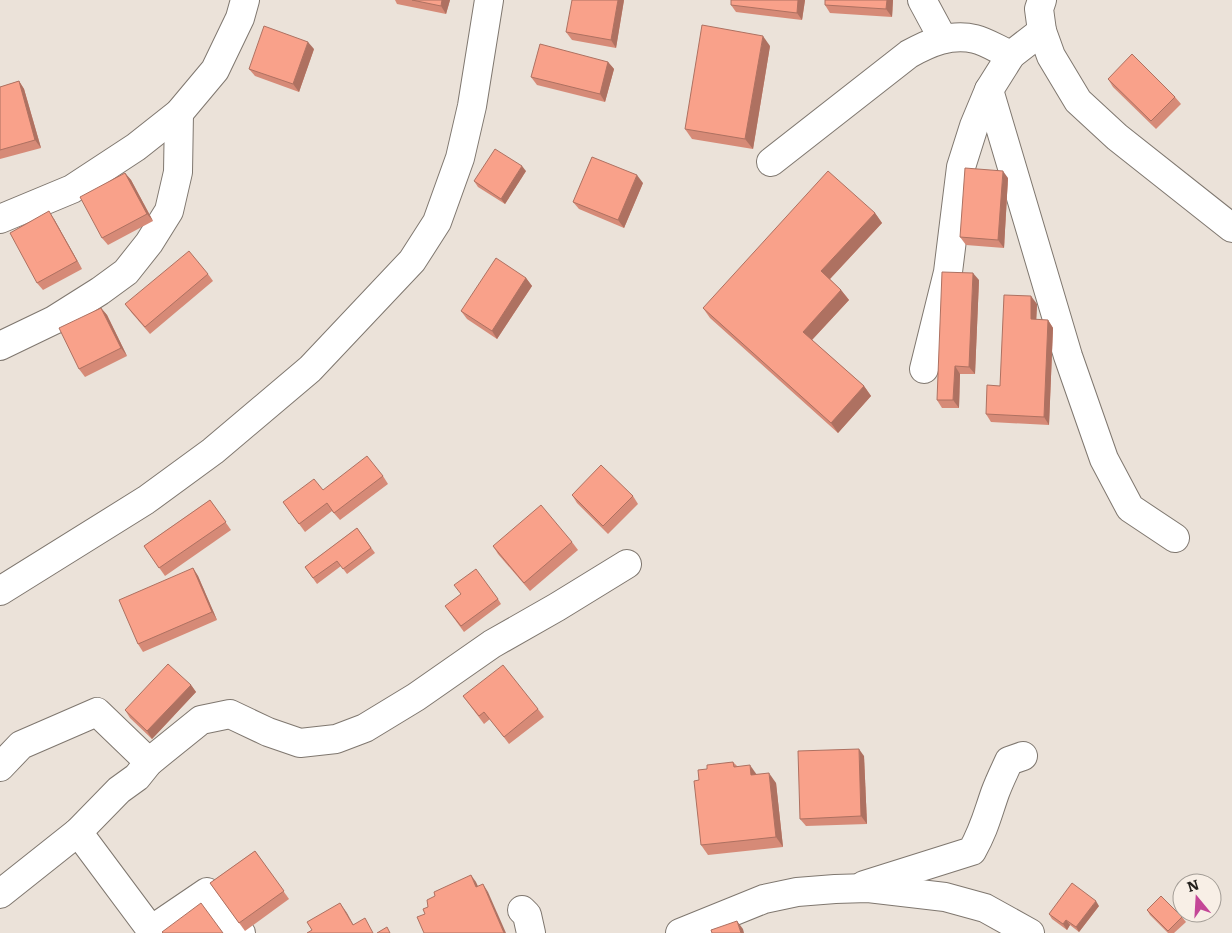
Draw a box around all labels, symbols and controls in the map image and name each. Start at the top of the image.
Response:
north arrow [1172,873,1222,923]
text: N [1184,873,1202,896]

